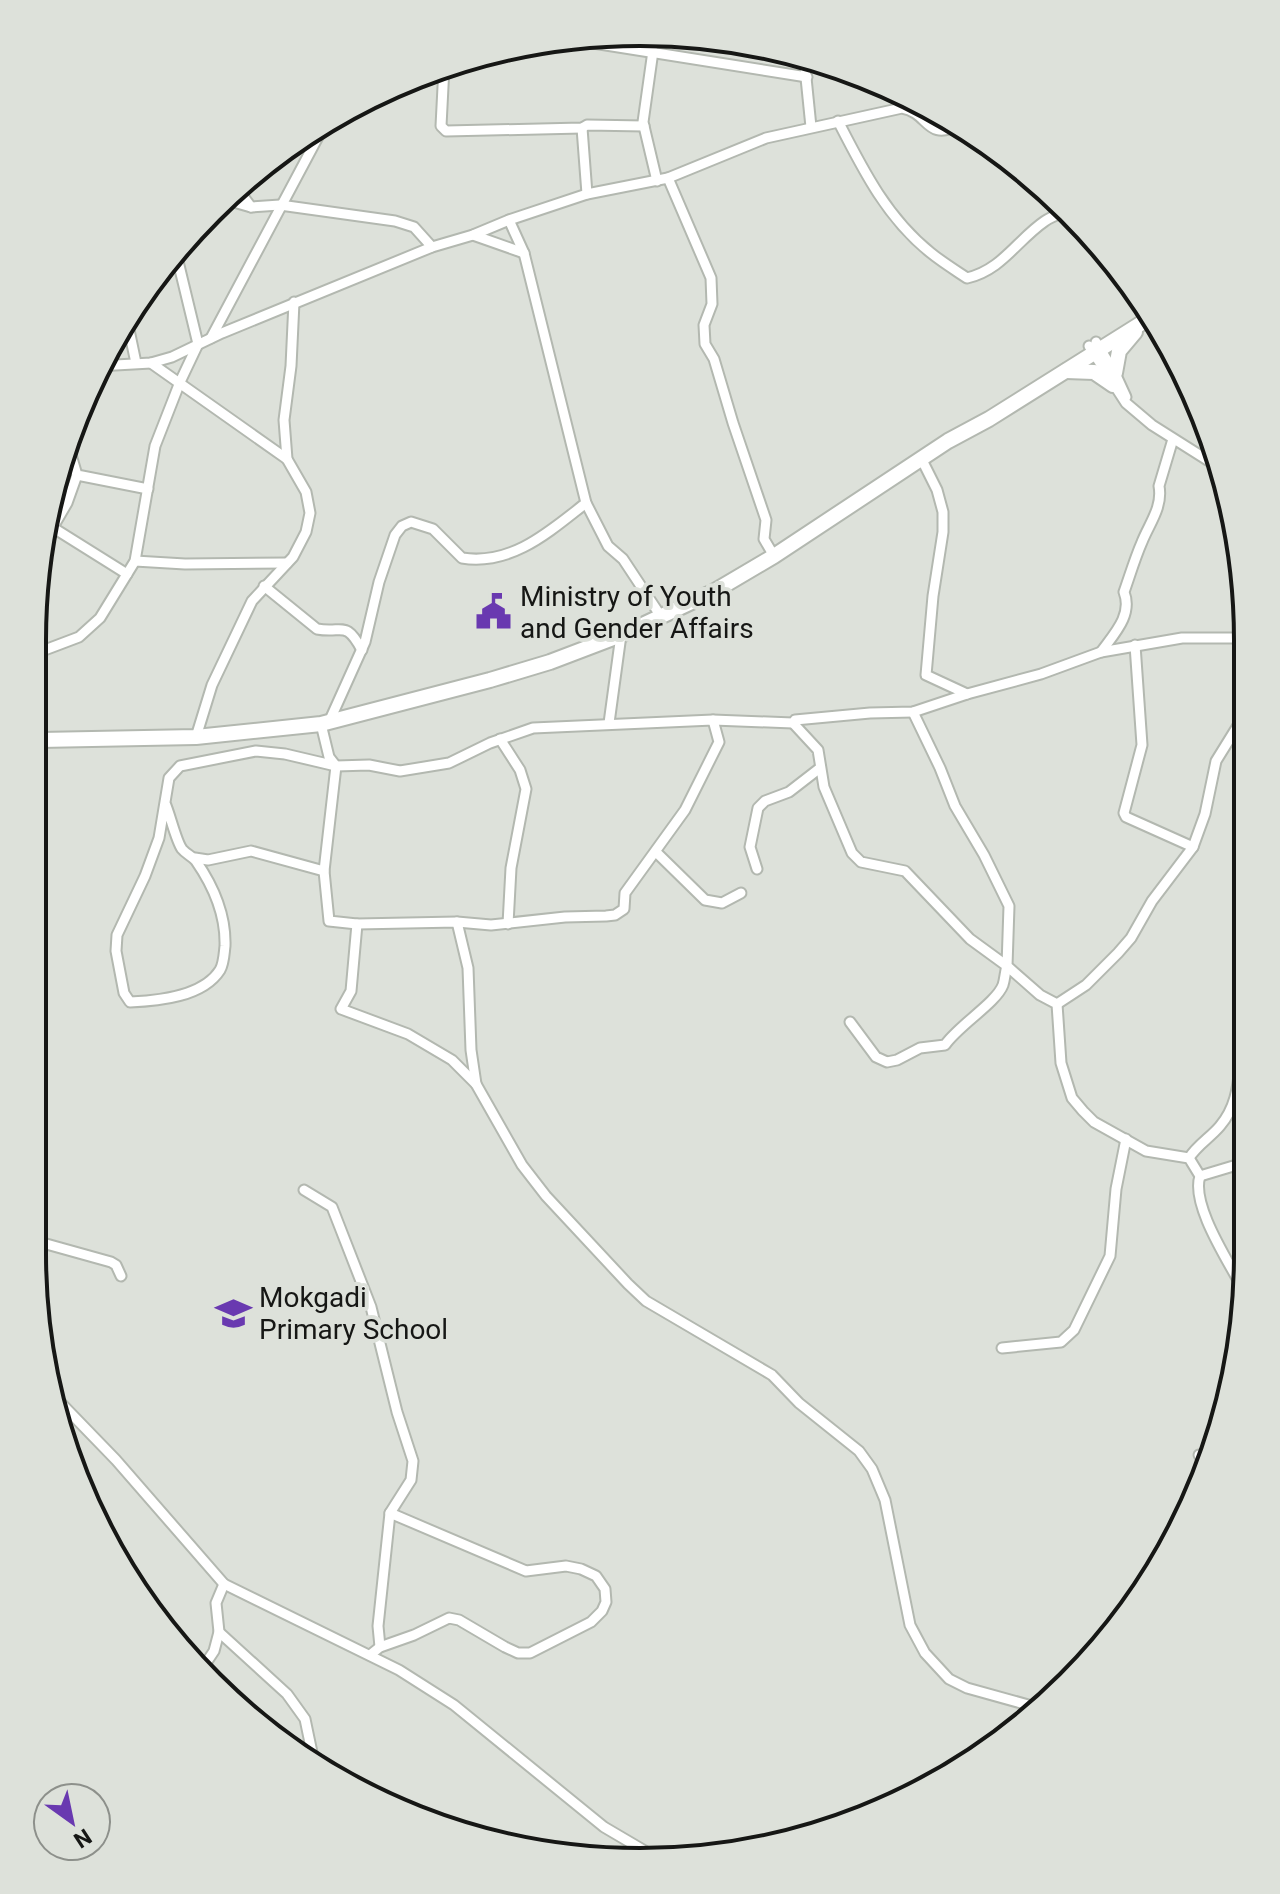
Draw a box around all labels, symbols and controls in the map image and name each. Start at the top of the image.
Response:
place label: Ministry of Youth and Gender Affairs [520,580,754,645]
public building icon: Ministry of Youth and Gender Affairs [475,593,513,631]
place label: Mokgadi Primary School [259,1281,448,1346]
school or university icon: Mokgadi Primary School [214,1294,252,1332]
north arrow [32,1782,112,1862]
text: N [69,1824,96,1853]

